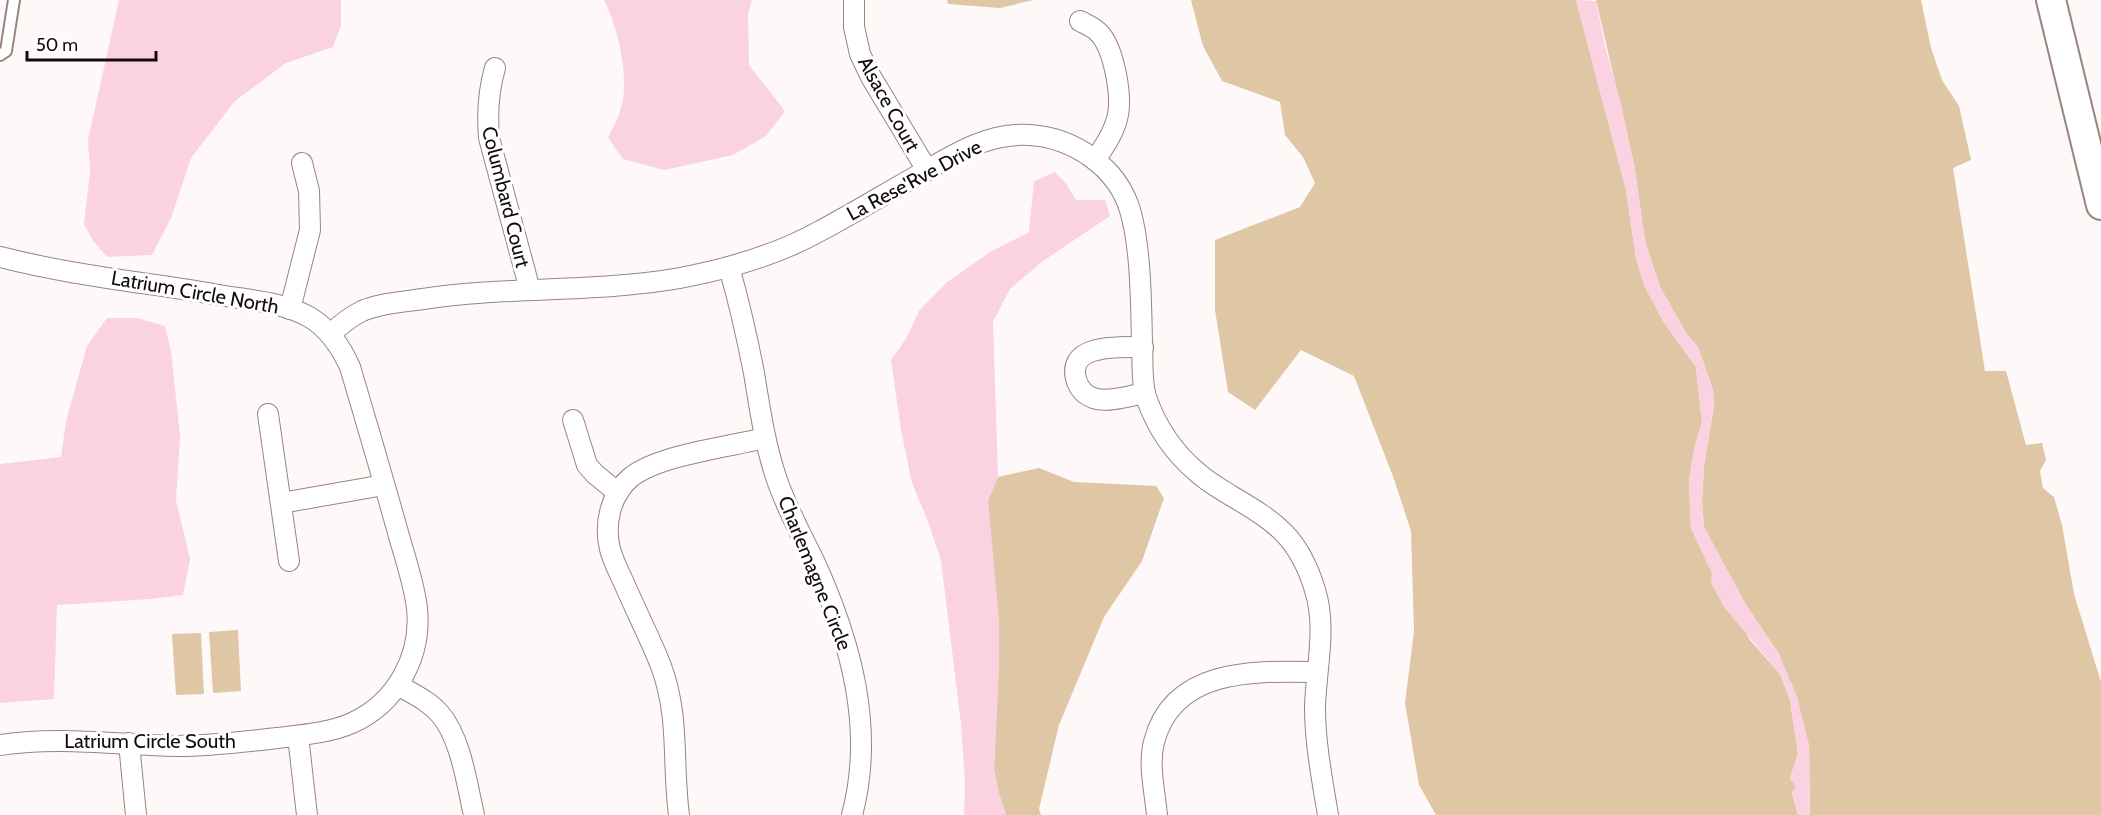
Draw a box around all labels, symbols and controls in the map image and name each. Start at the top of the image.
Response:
scale bar [27,24,156,62]
text: 50 m [36,34,78,56]
street label: Alsace Court [853,52,925,156]
street label: Columbard Court [477,124,535,270]
street label: La Rese'Rve Drive [843,134,985,226]
street label: Latrium Circle North [109,265,281,319]
street label: Charlemagne Circle [773,492,857,654]
street label: Latrium Circle South [64,729,236,753]

